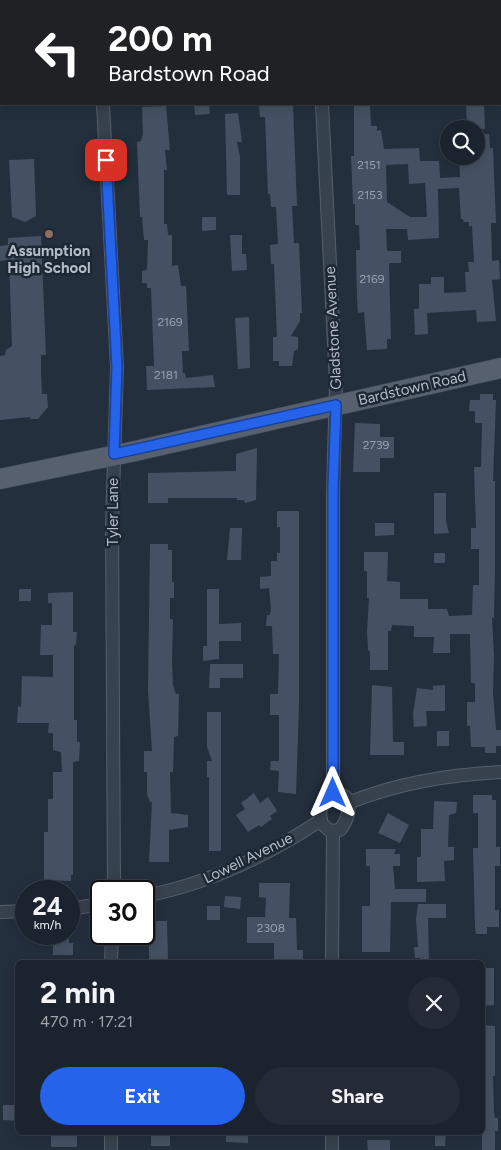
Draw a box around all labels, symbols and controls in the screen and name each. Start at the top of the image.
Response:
text: 200 m [108,18,212,60]
icon: left [25,20,90,85]
text: Bardstown Road [108,60,270,87]
map controls [440,120,485,165]
button: search [440,120,485,165]
pin [85,139,127,181]
icon: arrive [92,146,120,174]
house number: 2151 [357,158,381,172]
house number: 2153 [357,188,383,202]
marker: Assumption High School [43,228,55,240]
place label: Assumption High School [7,242,91,277]
street label: Gladstone Avenue [321,266,345,390]
house number: 2169 [359,272,385,286]
house number: 2169 [157,315,183,329]
street label: Bardstown Road [356,367,468,409]
house number: 2181 [154,368,178,382]
house number: 2739 [363,438,389,452]
street label: Tyler Lane [104,478,122,546]
position arrow [306,766,358,818]
street label: Lowell Avenue [200,829,296,887]
speed limit sign: 30 [90,880,155,945]
text: 24 [32,891,63,921]
text: km/h [34,918,61,932]
house number: 2308 [257,921,285,935]
text: 2 min [40,974,116,1011]
button: close [408,977,460,1029]
text: 470 m · 17:21 [40,1012,133,1031]
button: Exit [40,1067,245,1125]
button: Share [255,1067,460,1125]

